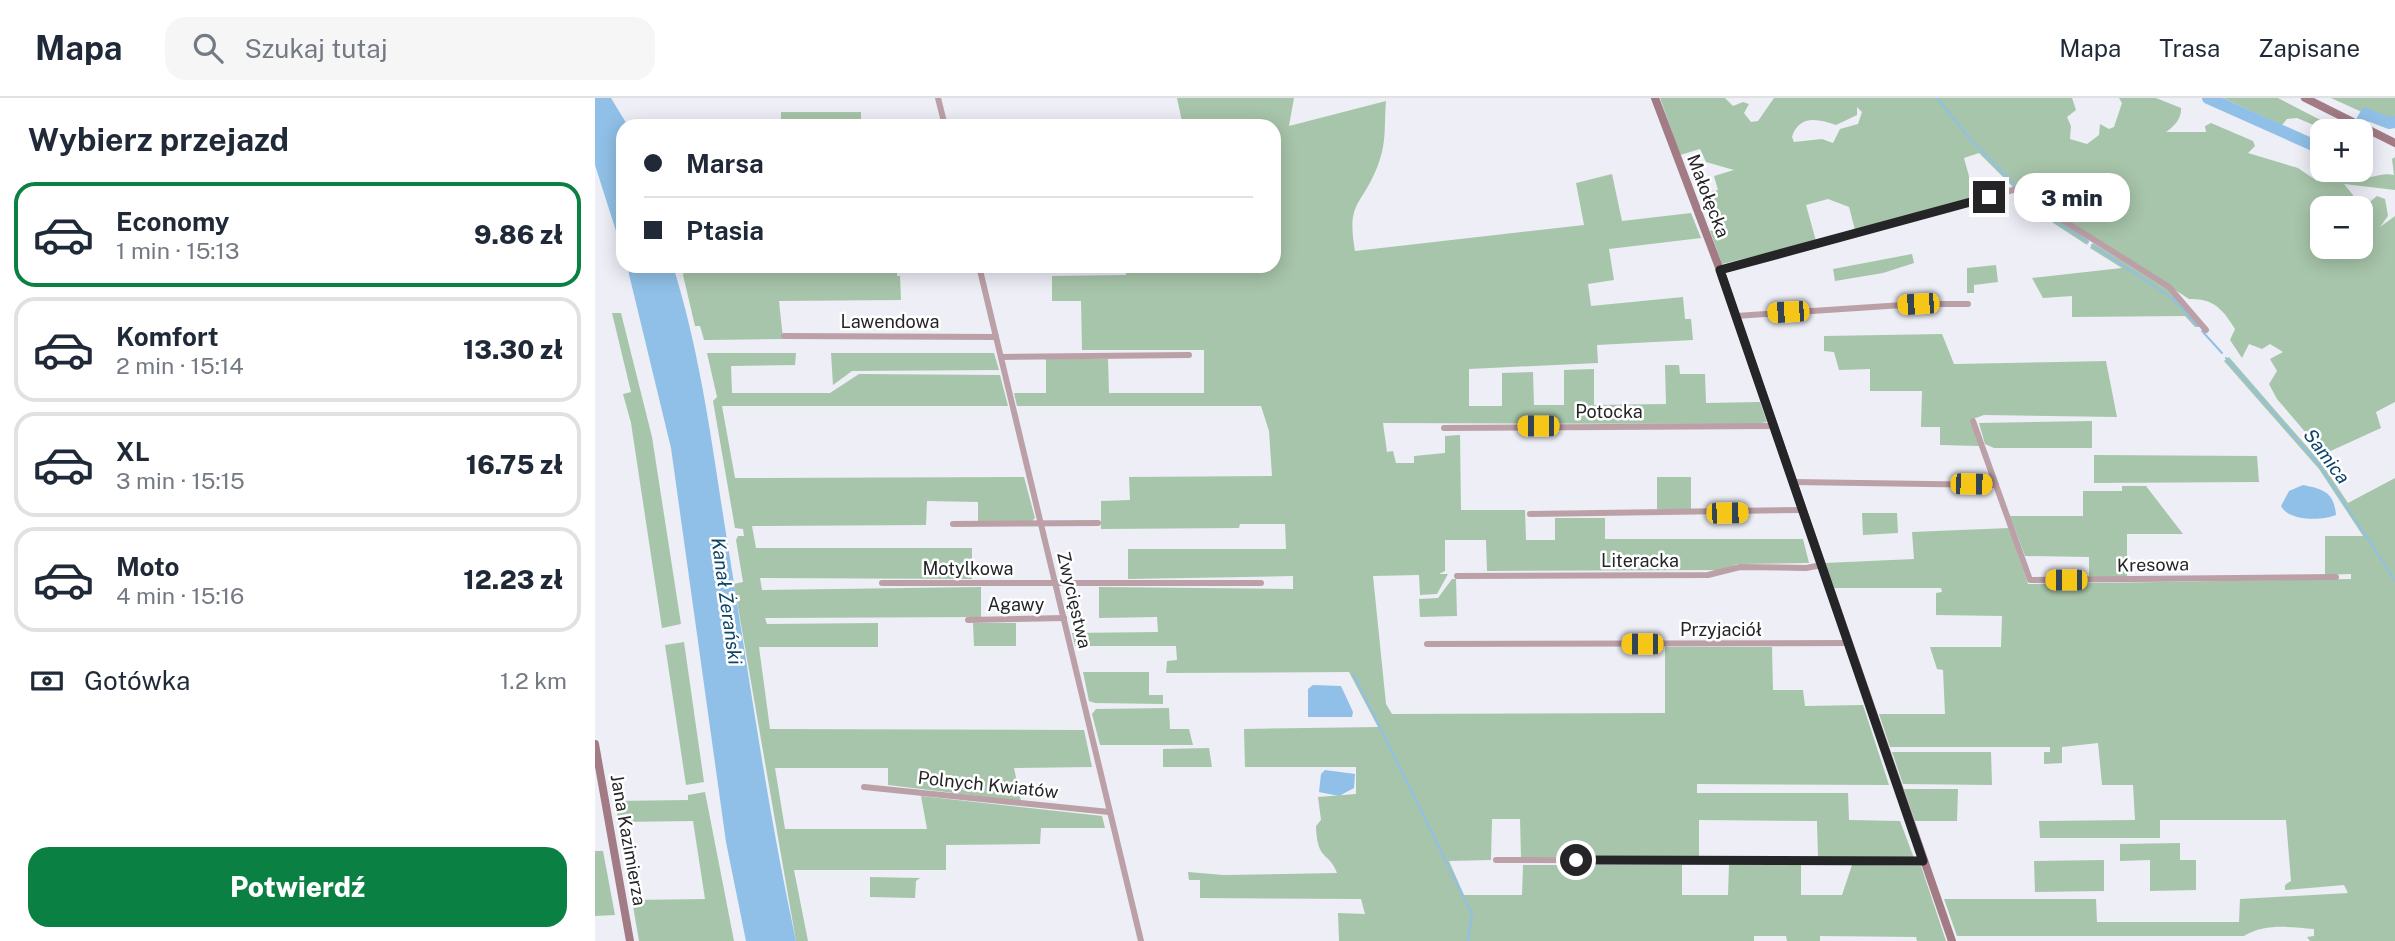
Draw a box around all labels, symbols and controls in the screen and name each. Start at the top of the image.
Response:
search box [165,17,655,80]
text: Mapa [35,29,123,67]
icon: search [189,29,227,67]
text: Szukaj tutaj [245,33,388,64]
text: Mapa [2059,34,2121,62]
text: Trasa [2159,34,2220,62]
text: Zapisane [2258,34,2360,62]
map controls [2310,119,2373,259]
button: + [2310,119,2373,182]
text: Wybierz przejazd [28,121,289,158]
text: Marsa [686,148,764,179]
street label: Małołęcka [1683,151,1734,240]
callout: 3 min [2013,172,2129,222]
route end [1973,181,2005,213]
text: 3 min [2041,184,2103,211]
button: − [2310,196,2373,259]
icon: car [32,203,95,266]
text: Economy [116,206,229,237]
text: Ptasia [686,215,764,246]
text: 9.86 zł [474,219,563,250]
text: 1 min · 15:13 [116,237,239,264]
car [1897,292,1940,316]
car [1767,300,1810,324]
street label: Lawendowa [841,311,939,332]
icon: car [32,318,95,381]
text: Komfort [116,321,218,352]
text: 13.30 zł [463,334,563,365]
text: 2 min · 15:14 [116,352,244,379]
street label: Potocka [1575,401,1643,422]
car [1518,416,1560,437]
water label: Samica [2299,424,2355,488]
icon: car [32,433,95,496]
text: XL [116,436,150,467]
text: 16.75 zł [466,449,563,480]
text: 3 min · 15:15 [116,467,245,494]
car [1950,473,1993,495]
car [1706,502,1749,524]
water label: Kanał Żerański [707,536,747,666]
icon: car [32,548,95,611]
street label: Zwycięstwa [1053,549,1096,650]
street label: Literacka [1601,550,1679,571]
text: Moto [116,551,179,582]
street label: Kresowa [2117,553,2189,576]
street label: Motylkowa [922,558,1014,579]
text: 12.23 zł [463,564,563,595]
car [2046,570,2088,591]
text: 4 min · 15:16 [116,582,244,609]
street label: Agawy [988,594,1045,615]
street label: Przyjaciół [1680,619,1762,640]
car [1622,634,1664,655]
icon: cash [28,662,66,700]
text: Gotówka [84,665,190,696]
text: 1.2 km [500,667,567,694]
street label: Polnych Kwiatów [917,767,1059,802]
street label: Jana Kazimierza [607,773,650,907]
route start [1560,844,1592,876]
button: Potwierdź [28,847,567,927]

